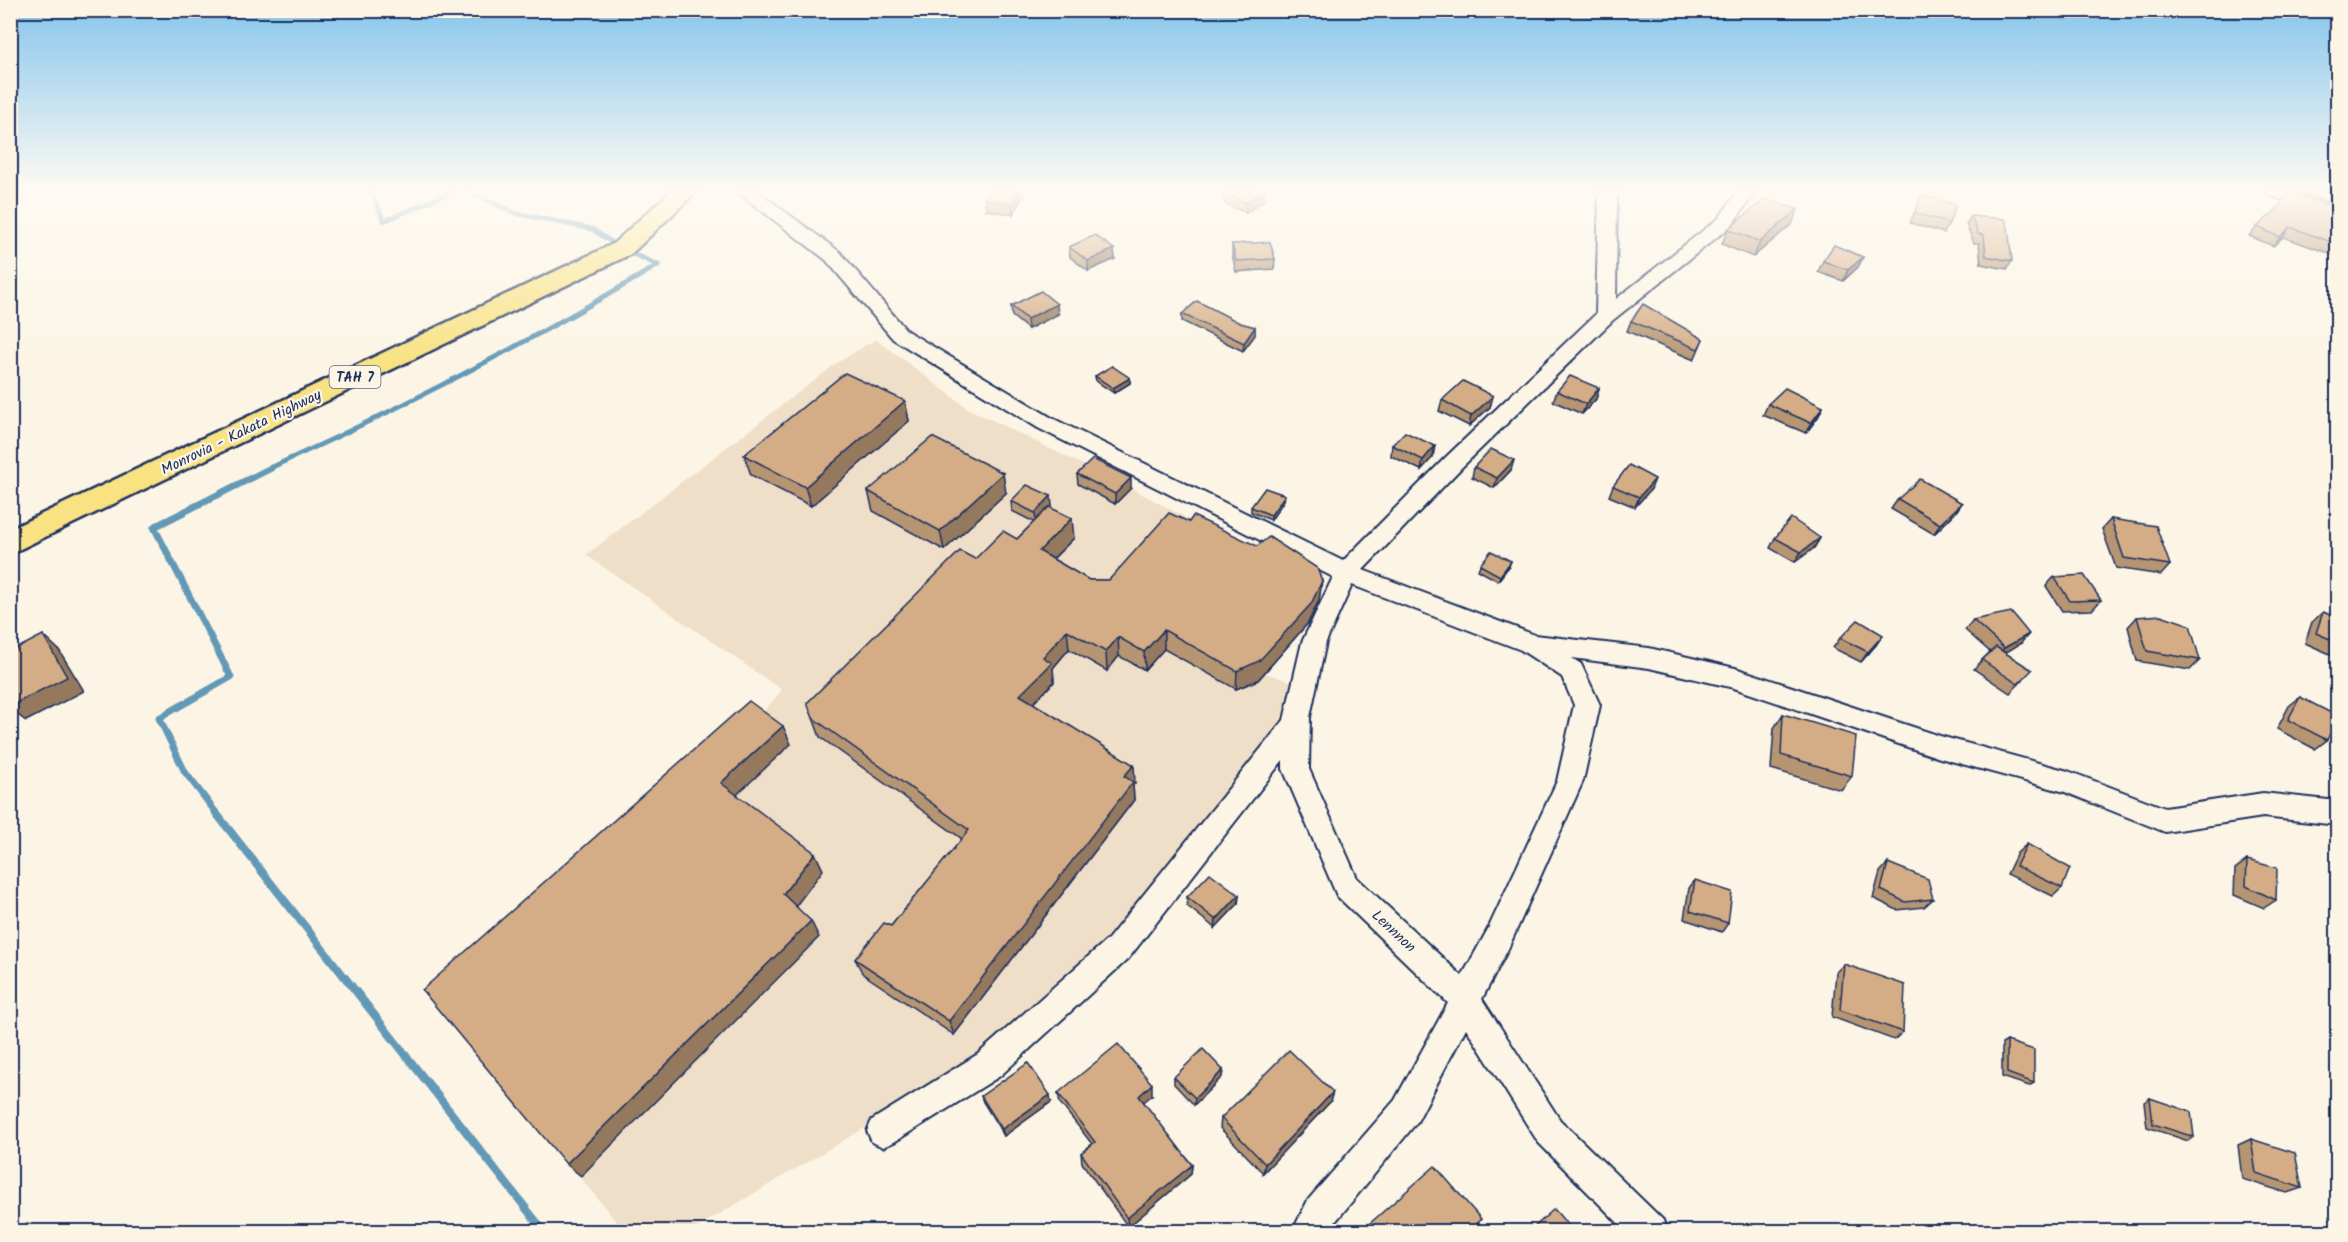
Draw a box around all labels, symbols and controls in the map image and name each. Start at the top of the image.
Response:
road number: TAH 7 [330,366,380,388]
street label: Monrovia - Kakata Highway [157,383,327,482]
street label: Lennnon [1365,905,1421,959]

